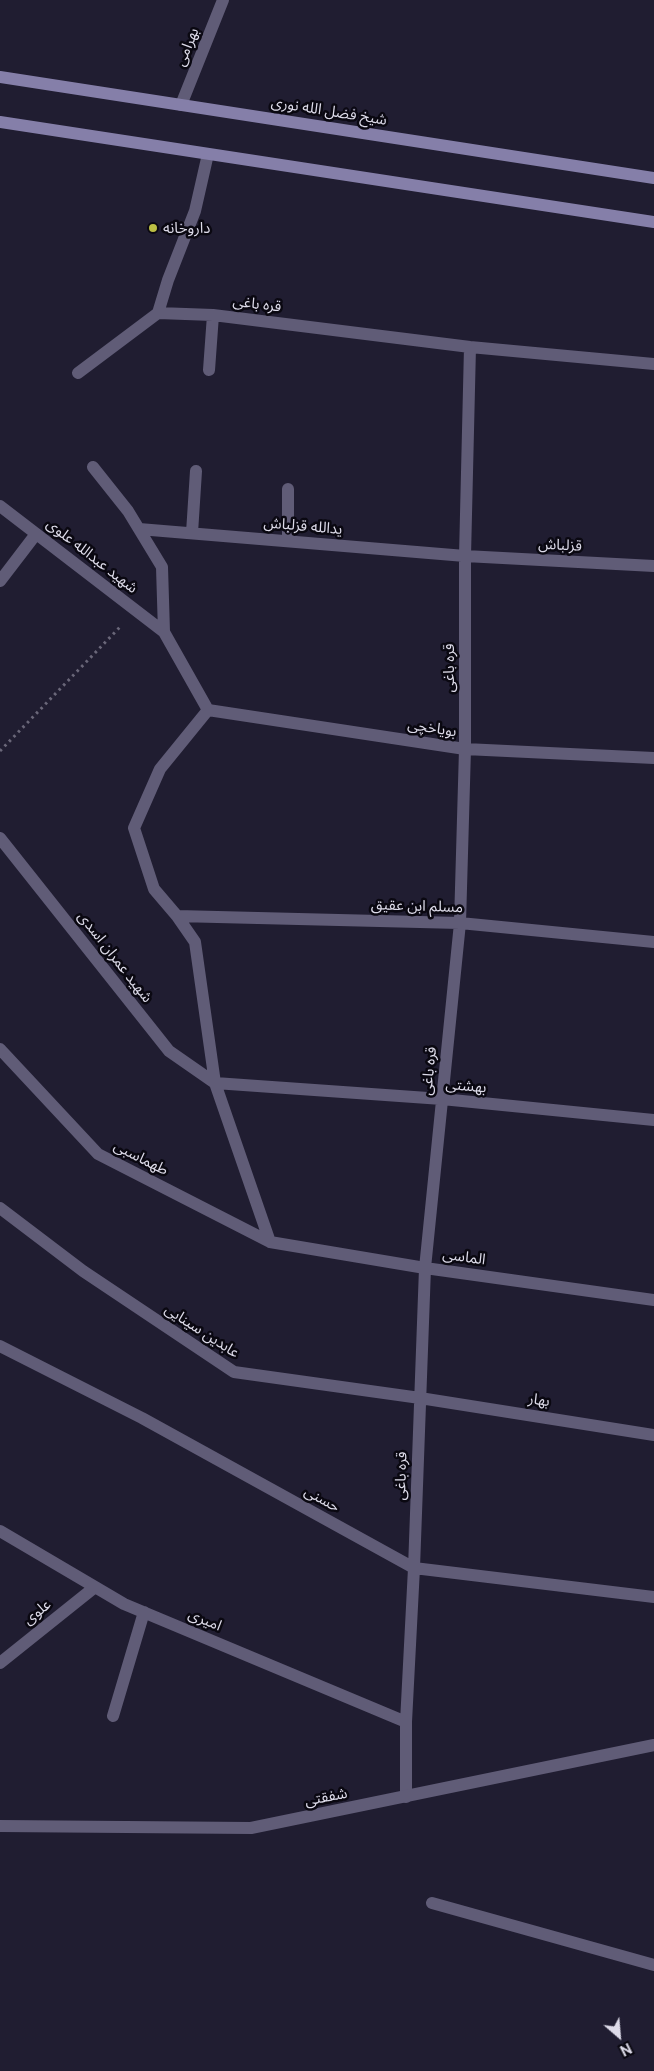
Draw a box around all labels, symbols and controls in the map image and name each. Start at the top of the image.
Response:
street label: بهرامی [171,25,203,69]
street label: شیخ فضل الله نوری [270,93,388,129]
place label: داروخانه [163,219,210,237]
marker: داروخانه [147,222,159,234]
street label: قره باغی [232,292,282,316]
street label: یدالله قزلباش [263,514,343,538]
street label: شهید عبدالله علوی [43,515,141,597]
street label: قزلباش [538,535,582,555]
street label: قره باغی [440,644,458,692]
street label: بویاخچی [406,715,458,741]
street label: مسلم ابن عقیق [371,895,463,917]
street label: شهید عمران اسدی [74,908,156,1006]
street label: قره باغی [418,1046,440,1096]
street label: بهشتی [445,1075,487,1097]
street label: طهماسبی [111,1137,171,1179]
street label: الماسی [441,1245,487,1269]
street label: عابدین سینایی [161,1300,243,1362]
street label: بهار [527,1389,551,1411]
street label: قره باغی [391,1451,411,1501]
street label: حسنی [301,1482,343,1516]
street label: علوی [19,1595,55,1629]
street label: امیری [186,1605,224,1635]
street label: شفقتی [303,1784,349,1810]
north arrow [594,2011,644,2061]
text: N [617,2040,634,2059]

